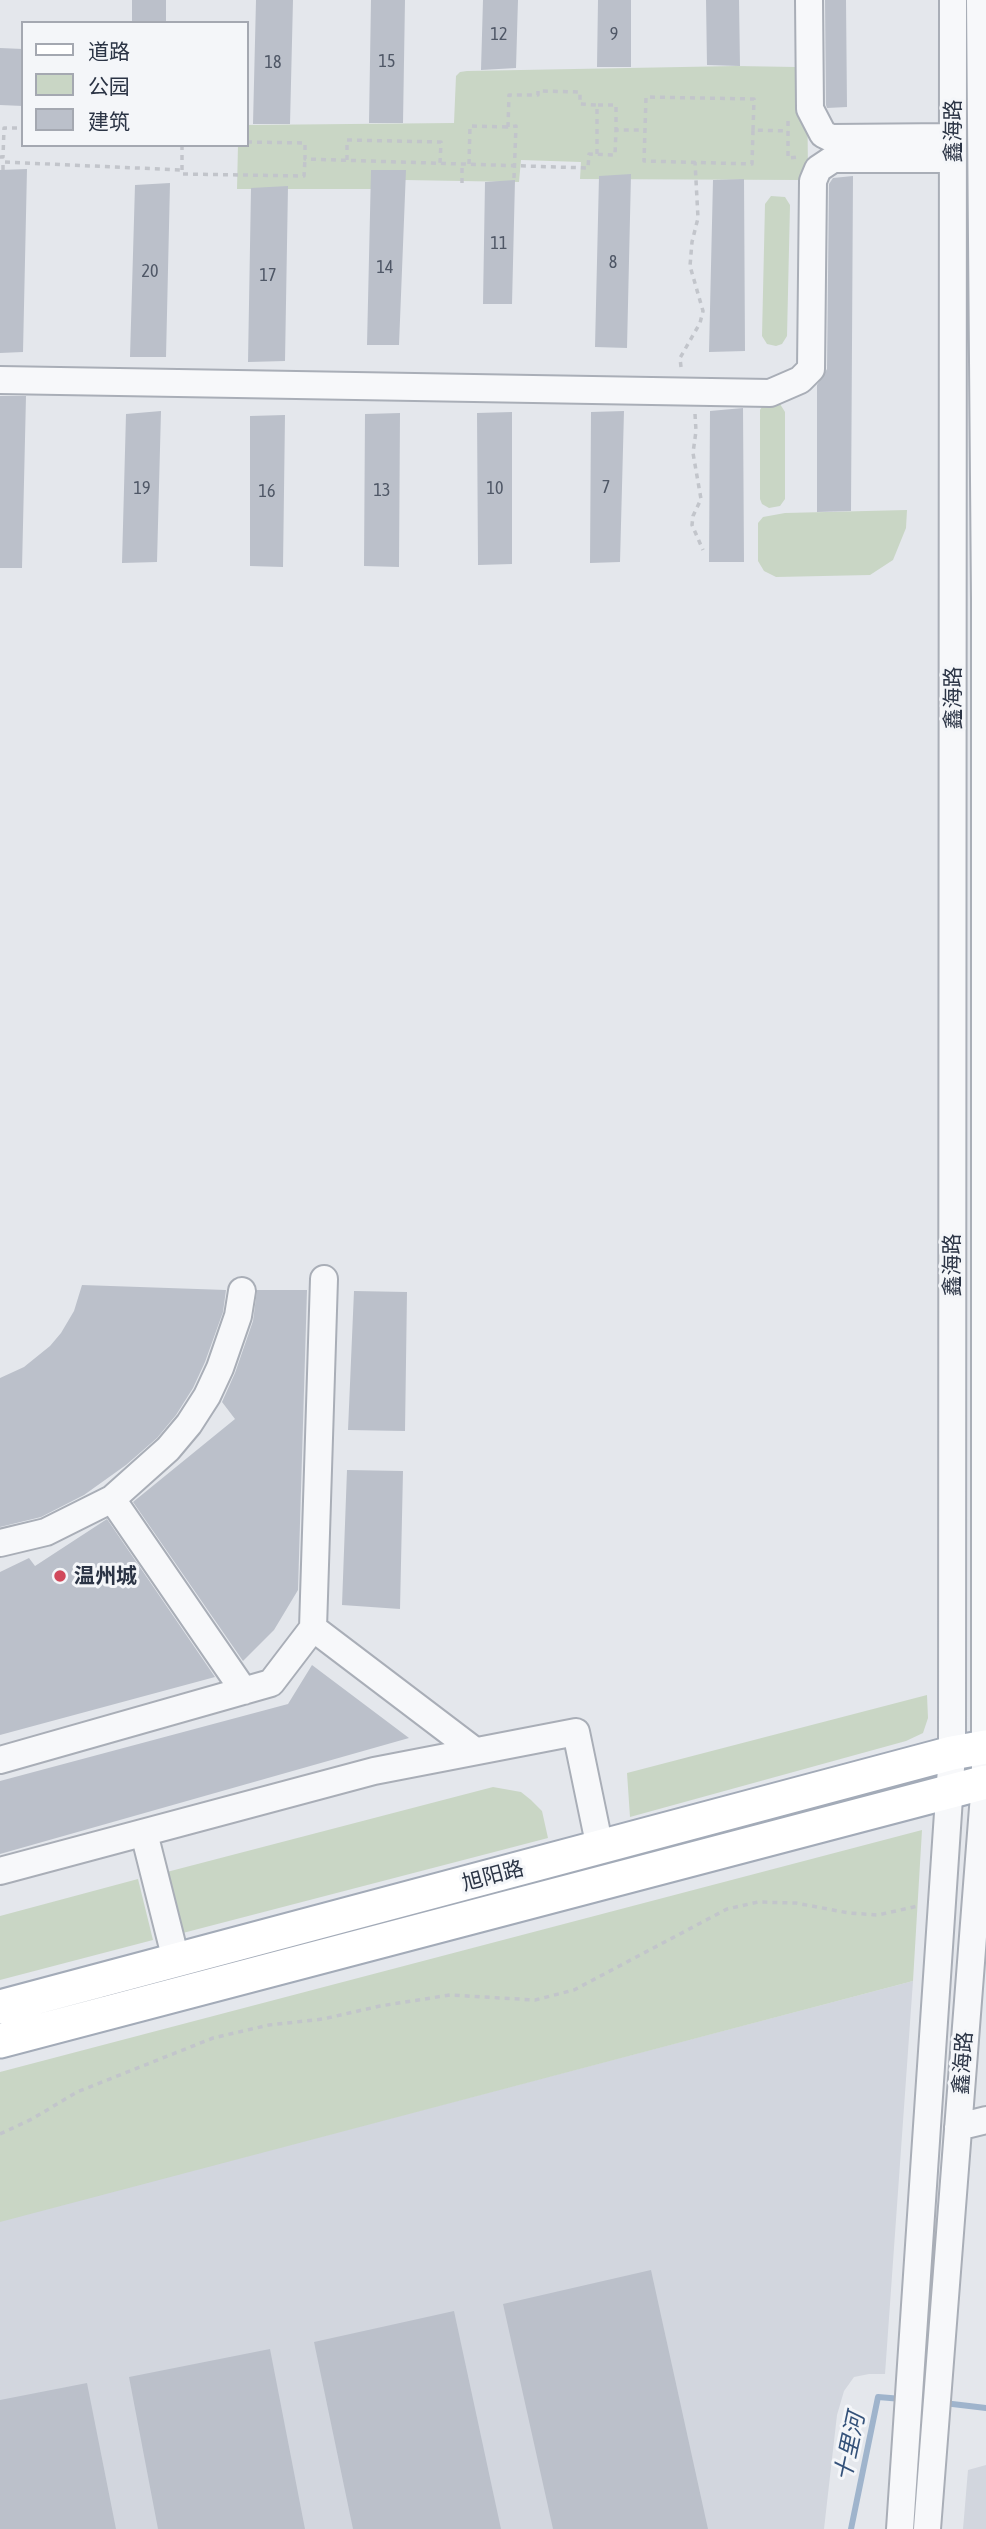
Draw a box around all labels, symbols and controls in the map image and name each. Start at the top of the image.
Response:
legend [21,21,248,147]
house number: 12 [491,23,507,45]
house number: 9 [610,23,618,45]
text: 道路 [88,39,130,63]
house number: 15 [379,50,395,72]
house number: 18 [265,51,281,73]
text: 公园 [88,74,130,98]
street label: 鑫海路 [940,100,966,162]
text: 建筑 [88,109,130,133]
house number: 11 [491,232,507,254]
house number: 8 [609,251,617,273]
house number: 14 [377,256,393,278]
house number: 20 [142,260,158,282]
house number: 17 [260,264,276,286]
house number: 7 [602,476,610,498]
house number: 19 [134,477,150,499]
house number: 10 [487,477,503,499]
house number: 13 [374,479,390,501]
house number: 16 [259,480,275,502]
street label: 鑫海路 [940,667,966,729]
street label: 鑫海路 [939,1234,965,1296]
place label: 温州城 [74,1563,137,1589]
marker: 温州城 [52,1568,68,1584]
street label: 旭阳路 [459,1856,527,1896]
street label: 鑫海路 [948,2031,978,2095]
water label: 十里河 [829,2410,871,2484]

